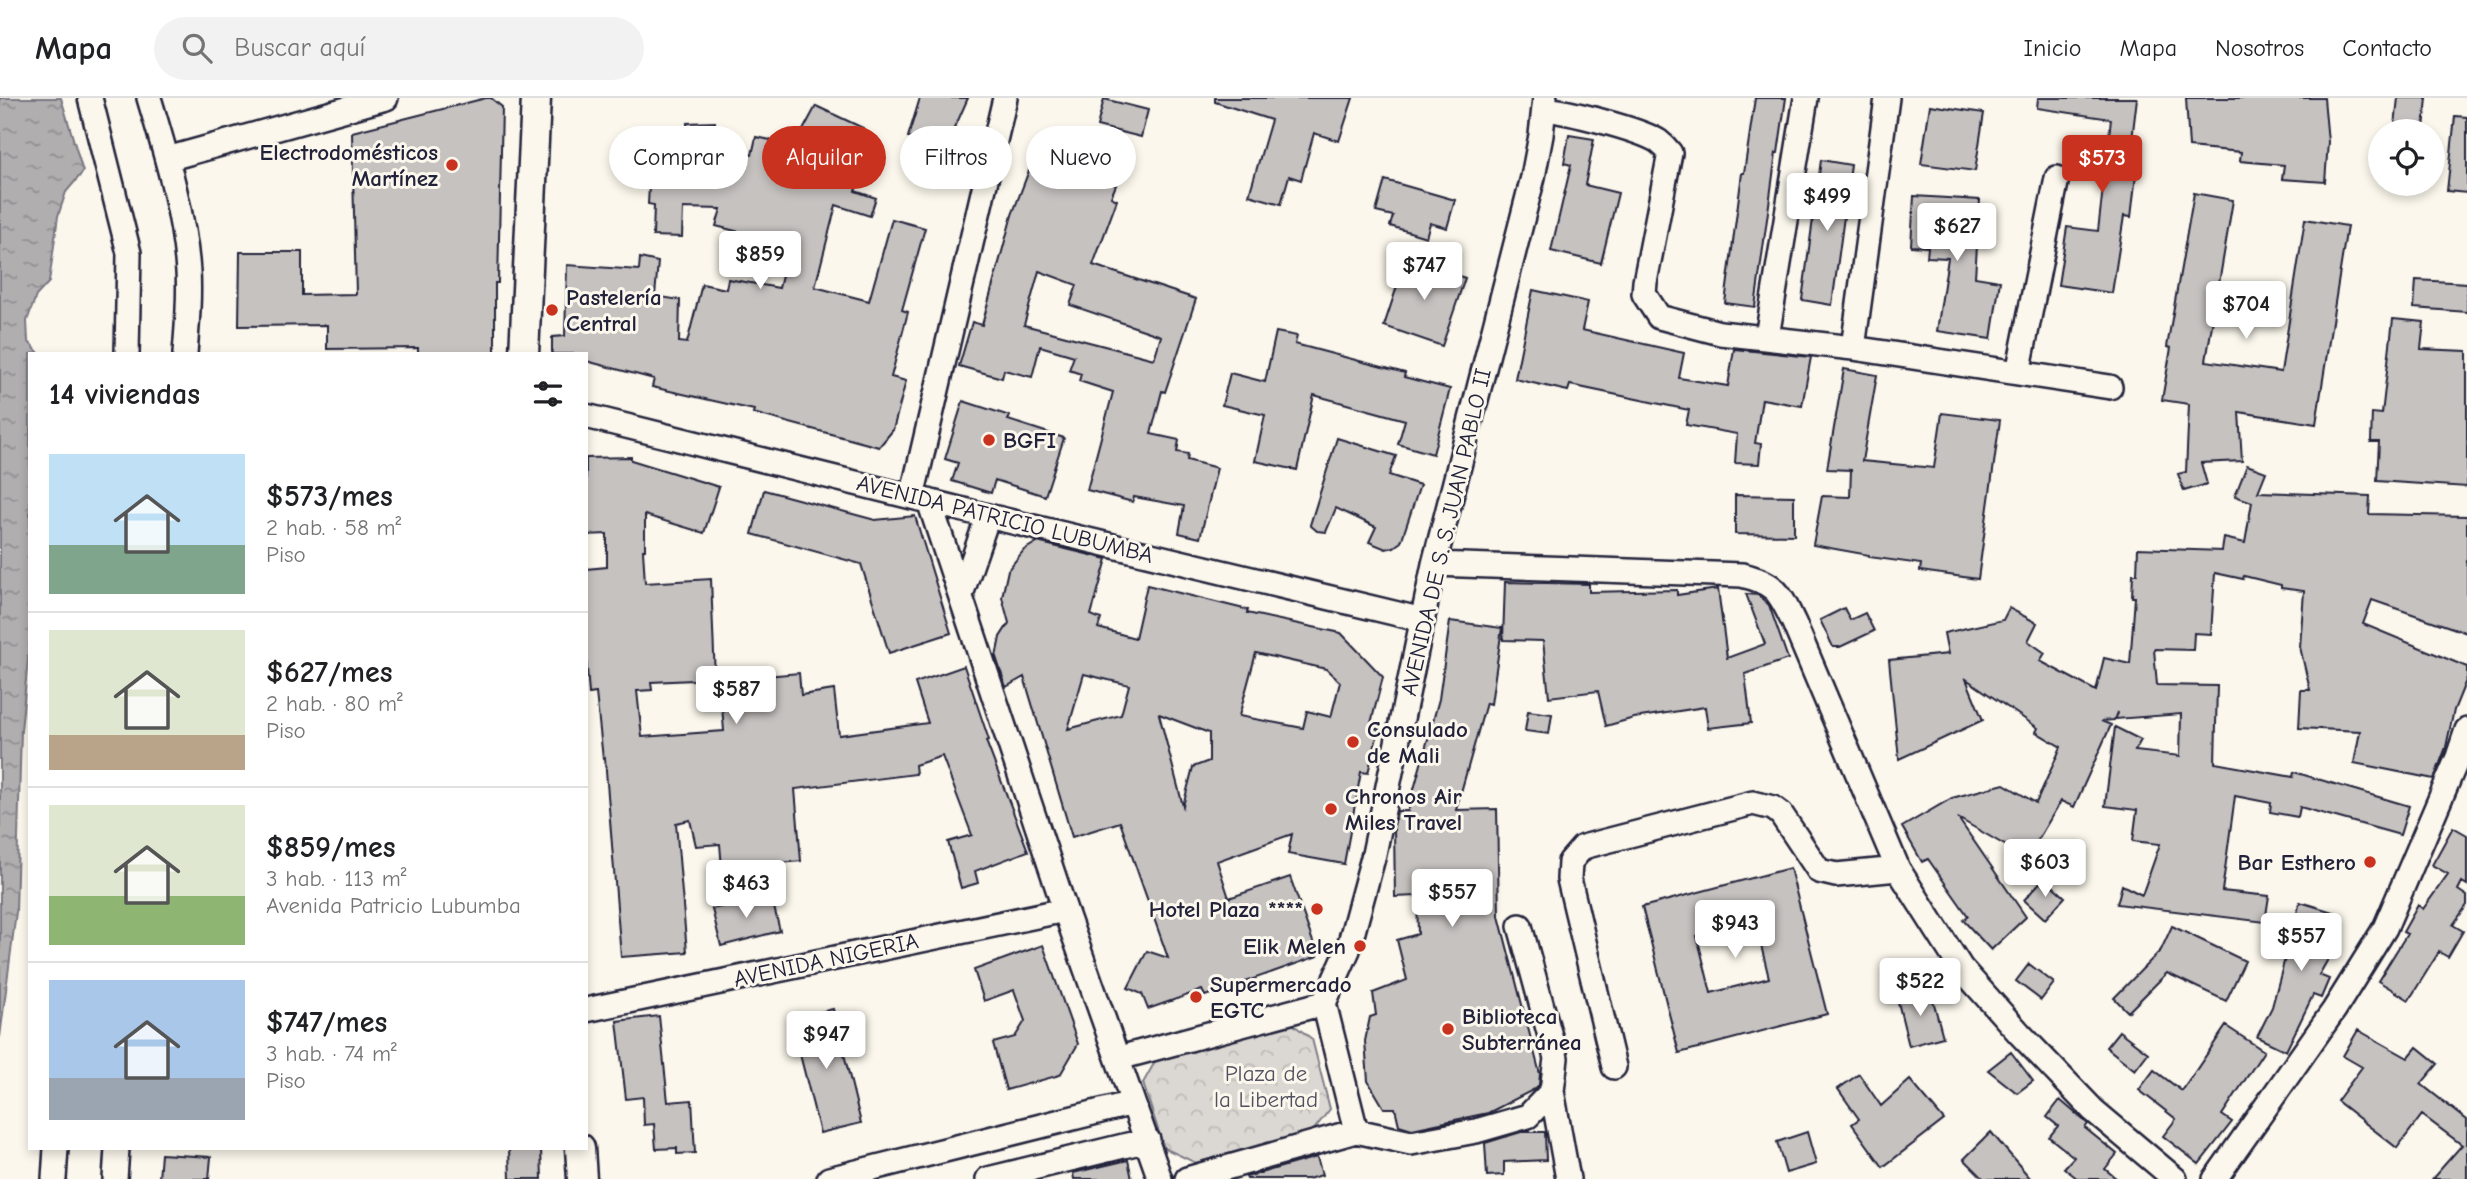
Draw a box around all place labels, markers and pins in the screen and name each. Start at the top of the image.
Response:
pin: $573 [2061,136,2143,195]
place label: Electrodomésticos Martínez [260,139,438,192]
marker: Electrodomésticos Martínez [444,157,460,173]
pin: $499 [1786,174,1868,233]
pin: $627 [1916,204,1998,263]
pin: $859 [719,232,801,291]
pin: $747 [1383,242,1465,302]
pin: $704 [2205,282,2287,341]
place label: Pastelería Central [566,284,662,337]
marker: Pastelería Central [544,302,560,318]
place label: BGFI [1003,427,1056,454]
marker: BGFI [981,432,997,448]
pin: $587 [695,666,777,726]
place label: Consulado de Mali [1367,716,1468,769]
marker: Consulado de Mali [1345,734,1361,750]
place label: Chronos Air Miles Travel [1345,783,1462,836]
marker: Chronos Air Miles Travel [1323,801,1339,817]
pin: $603 [2004,840,2086,899]
place label: Bar Esthero [2238,849,2356,876]
marker: Bar Esthero [2362,854,2378,870]
pin: $463 [705,860,787,920]
pin: $557 [1411,870,1493,929]
place label: Hotel Plaza **** [1149,896,1303,923]
pin: $943 [1694,900,1776,960]
marker: Hotel Plaza **** [1309,901,1325,917]
pin: $557 [2260,914,2342,973]
place label: Elik Melen [1243,933,1346,960]
marker: Elik Melen [1352,938,1368,954]
pin: $522 [1879,958,1961,1018]
place label: Supermercado EGTC [1210,971,1352,1024]
marker: Supermercado EGTC [1188,989,1204,1005]
place label: Biblioteca Subterránea [1462,1003,1582,1056]
pin: $947 [785,1012,867,1071]
marker: Biblioteca Subterránea [1440,1021,1456,1037]

